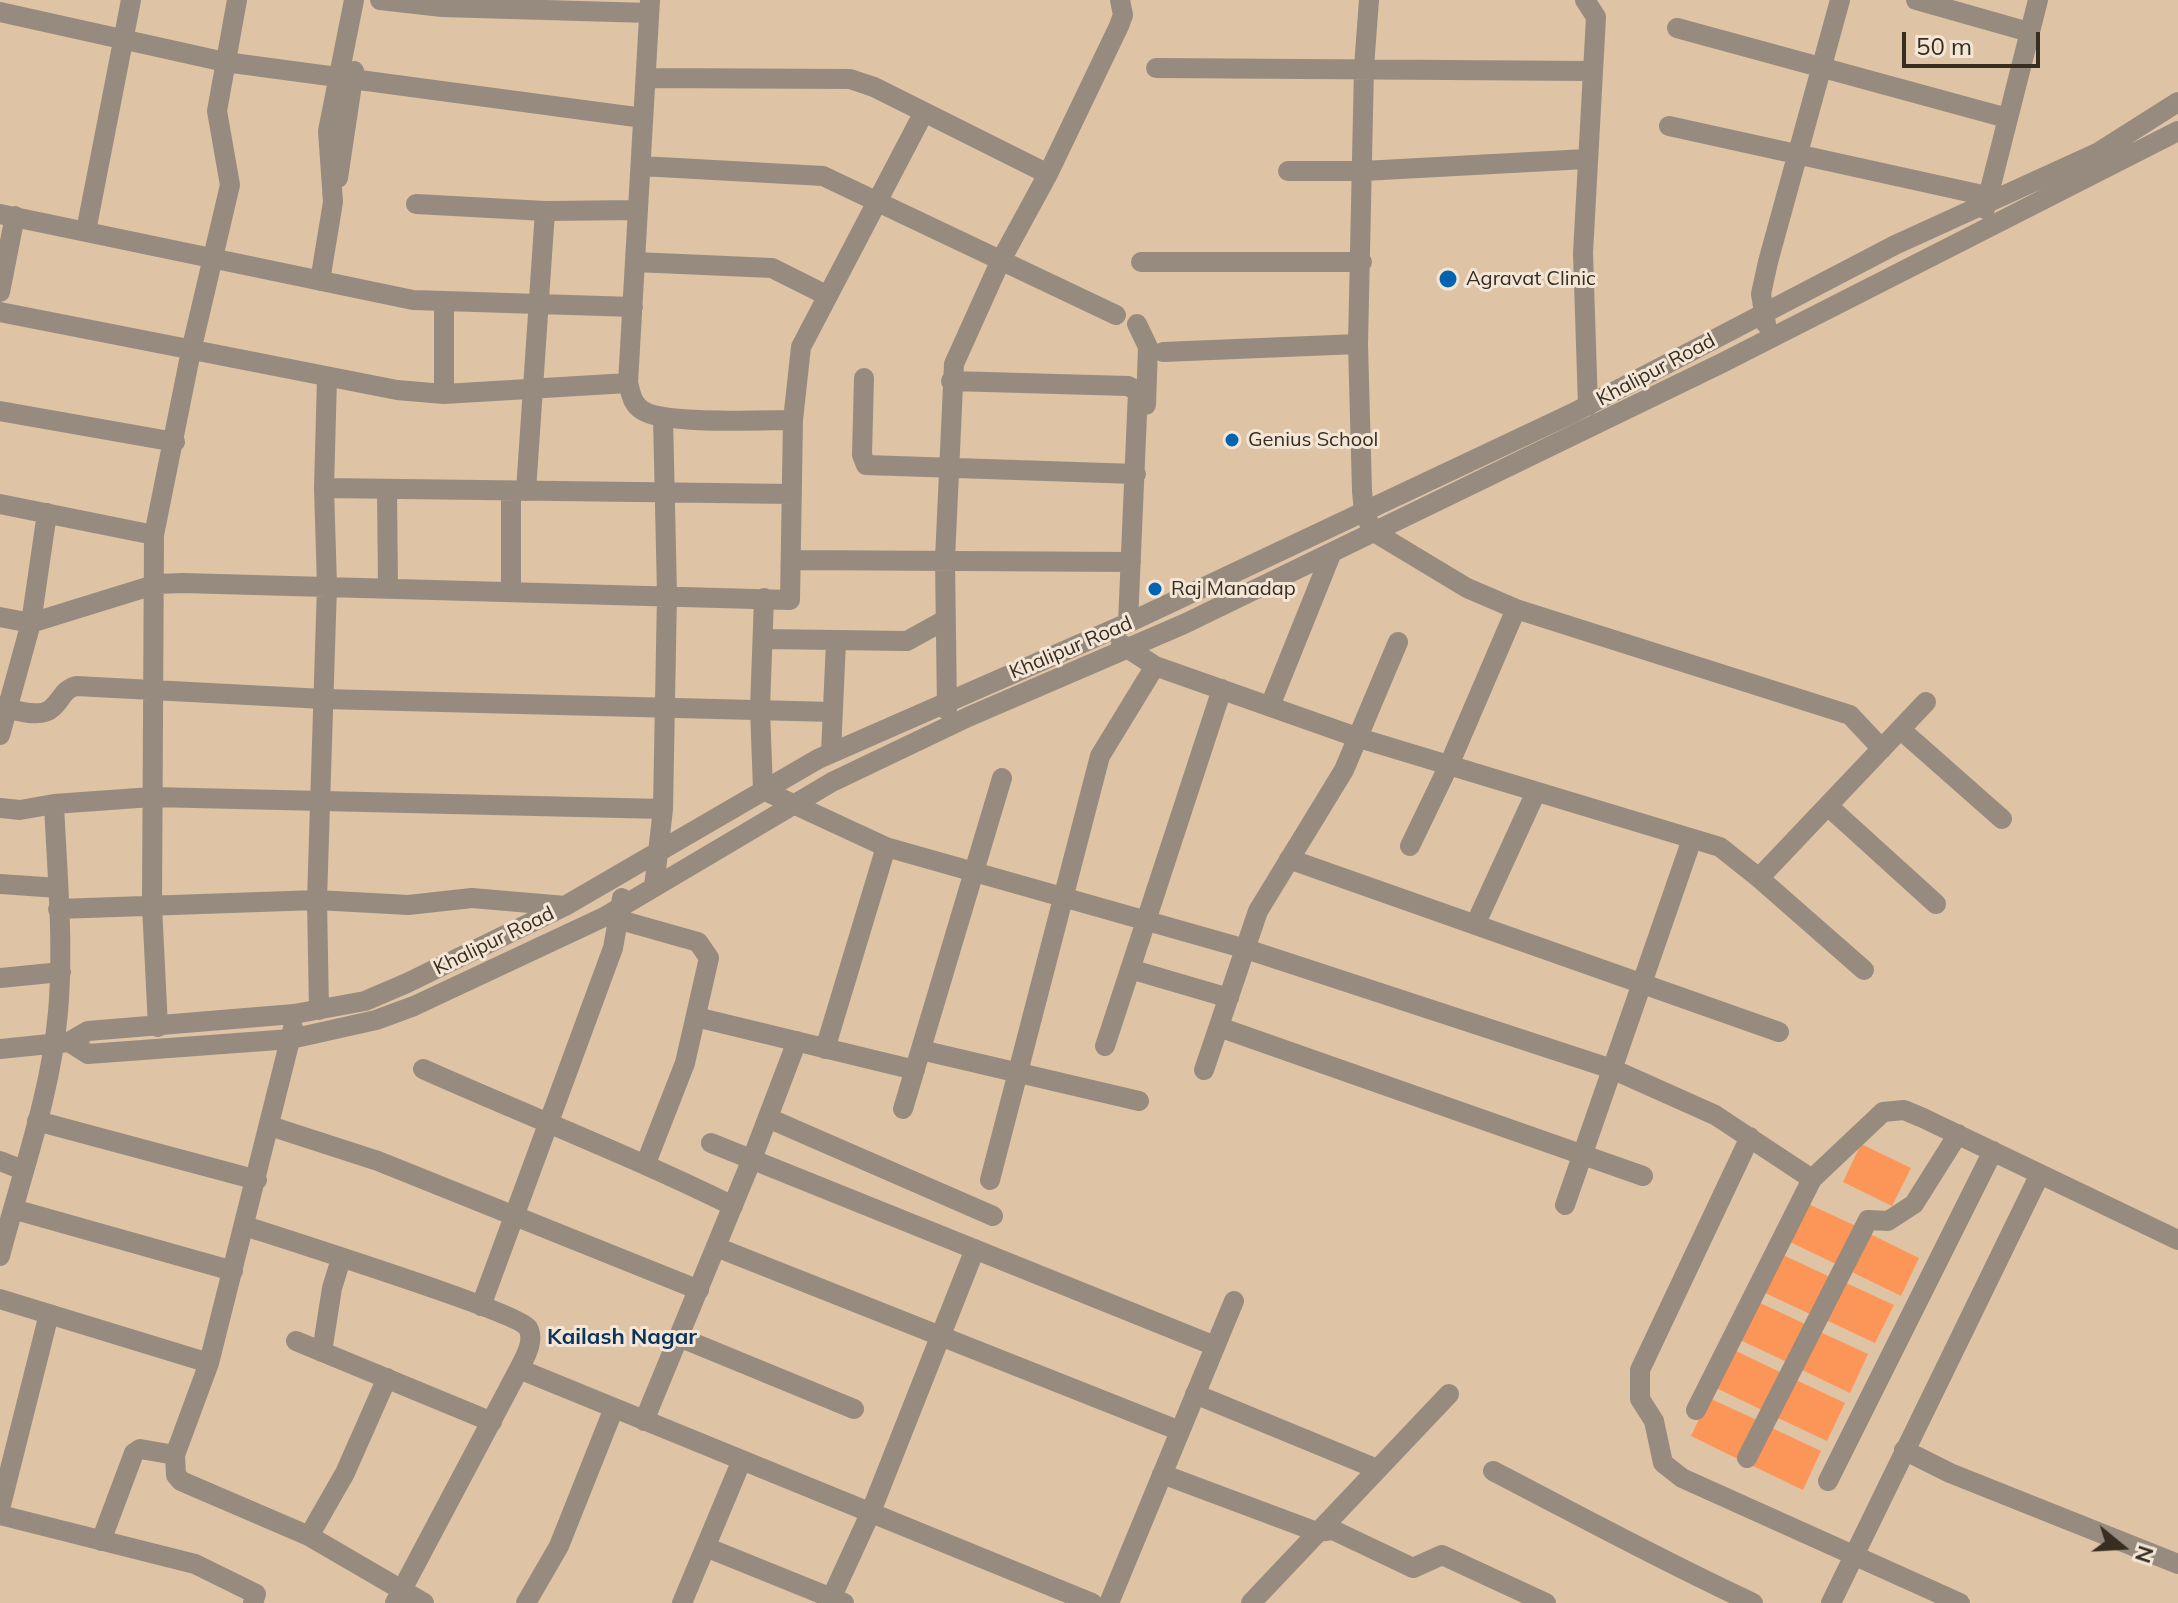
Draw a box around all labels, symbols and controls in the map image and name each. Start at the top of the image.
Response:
scale bar [1906,16,2044,66]
text: 50 m [1916,31,1972,61]
place label: Agravat Clinic [1466,267,1596,291]
marker: Agravat Clinic [1437,268,1459,290]
street label: Khalipur Road [1593,329,1719,411]
place label: Genius School [1248,428,1378,452]
marker: Genius School [1223,431,1241,449]
place label: Raj Manadap [1171,577,1296,601]
marker: Raj Manadap [1146,580,1164,598]
street label: Khalipur Road [1006,611,1136,685]
street label: Khalipur Road [430,902,558,980]
district label: Kailash Nagar [547,1324,697,1350]
north arrow [2082,1507,2162,1587]
text: N [2129,1542,2161,1567]

